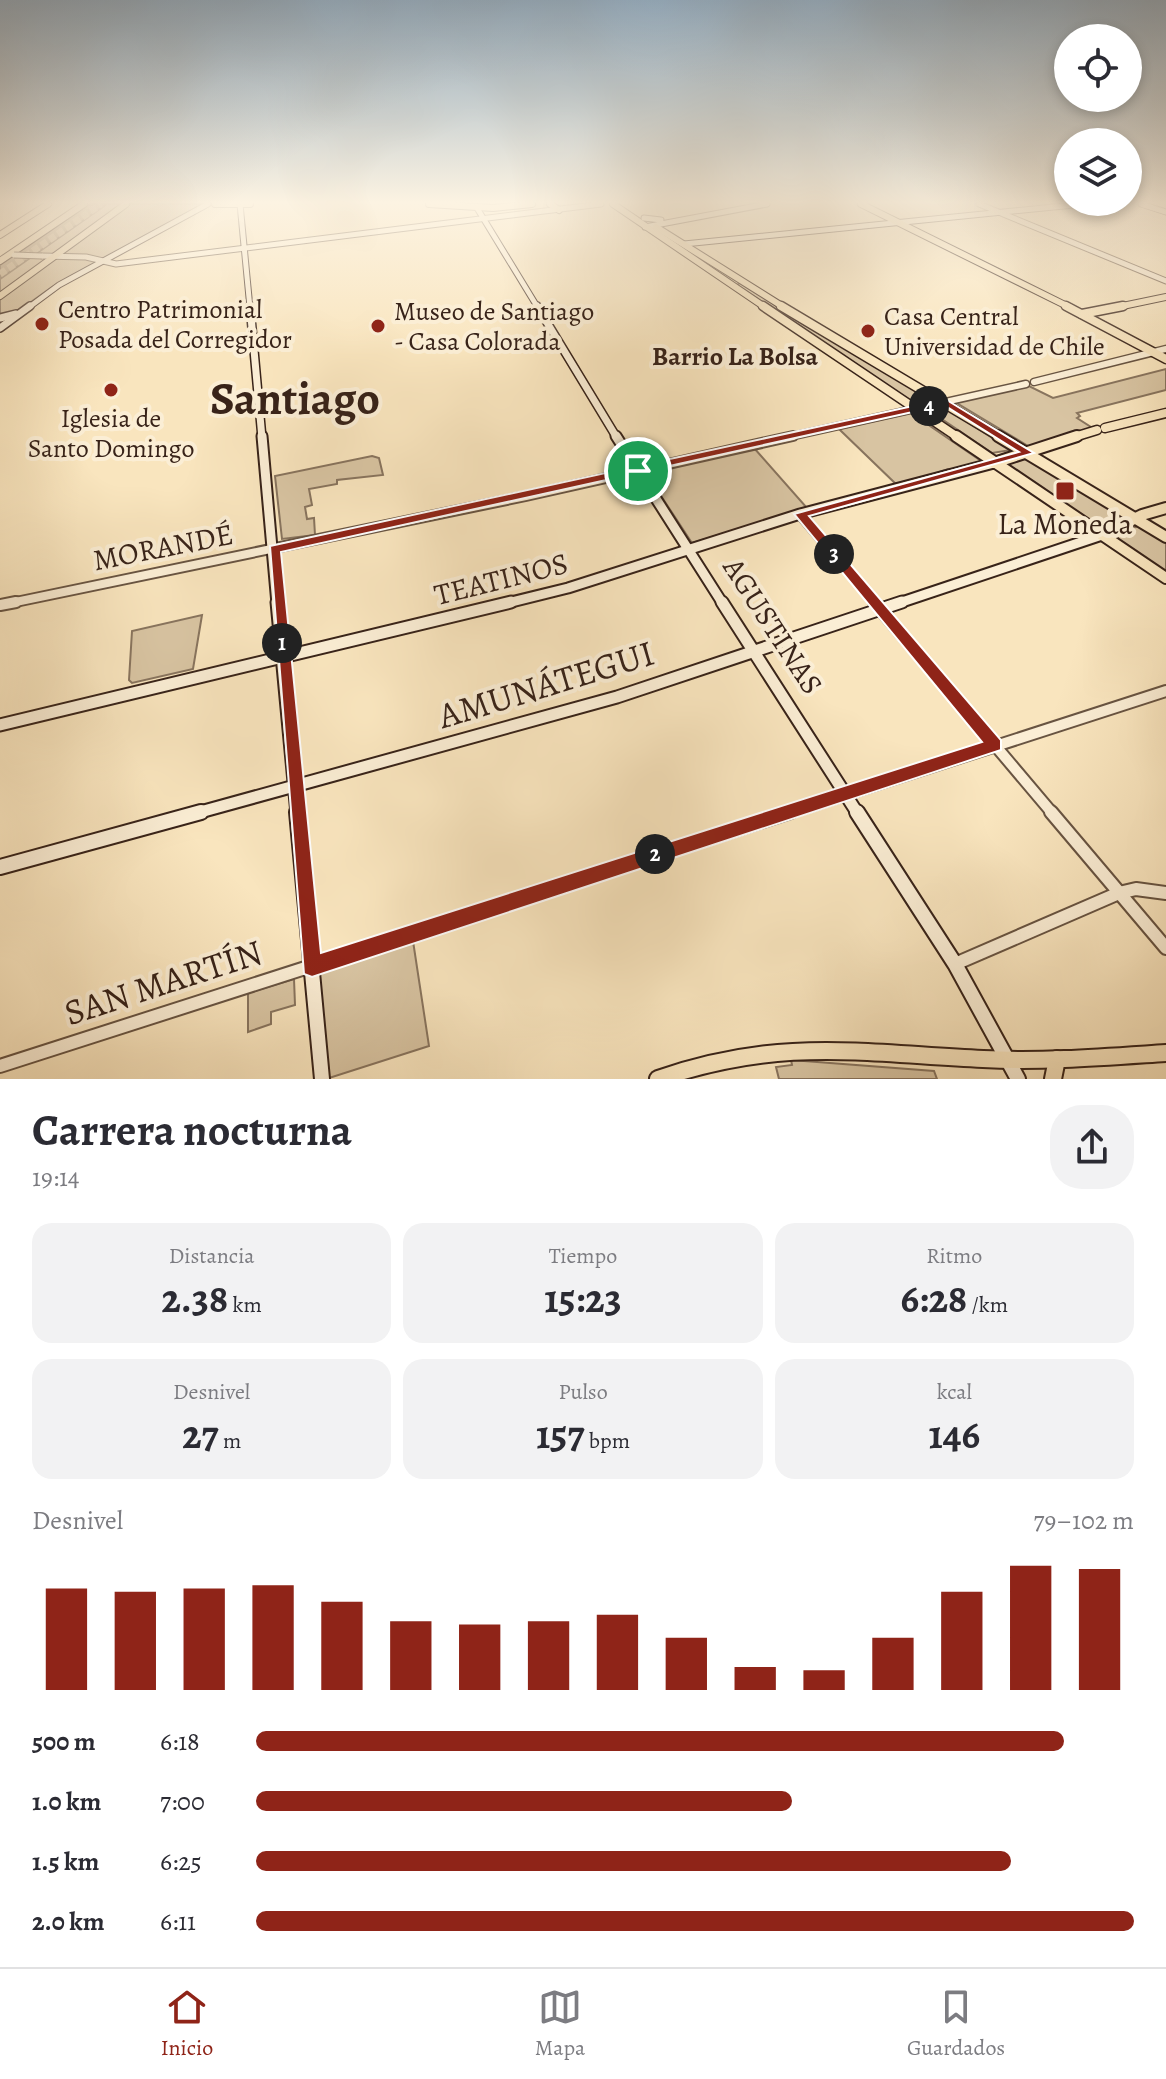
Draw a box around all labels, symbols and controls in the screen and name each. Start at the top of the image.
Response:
map controls [1054,24,1142,216]
button: locate [1054,24,1142,112]
button: layers [1054,128,1142,216]
place label: Centro Patrimonial Posada del Corregidor [58,292,292,357]
place label: Museo de Santiago - Casa Colorada [394,294,594,359]
place label: Casa Central Universidad de Chile [884,299,1105,364]
marker: Centro Patrimonial Posada del Corregidor [33,315,51,333]
marker: Museo de Santiago - Casa Colorada [369,317,387,335]
marker: Casa Central Universidad de Chile [859,322,877,340]
district label: Barrio La Bolsa [652,339,819,374]
district label: Santiago [210,367,380,430]
marker: Iglesia de Santo Domingo [102,381,120,399]
pin: 4 [909,386,949,426]
text: 4 [924,391,934,421]
place label: Iglesia de Santo Domingo [28,401,194,466]
pin [604,437,672,505]
icon: arrive [616,449,660,493]
marker: La Moneda [1054,480,1076,502]
place label: La Moneda [998,504,1132,544]
street label: MORANDÉ [89,514,237,580]
pin: 3 [814,534,854,574]
text: 3 [829,539,839,569]
street label: TEATINOS [430,543,572,615]
street label: AGUSTINAS [713,549,832,702]
pin: 1 [262,623,302,663]
text: 1 [278,628,286,658]
street label: AMUNÁTEGUI [431,628,660,740]
pin: 2 [635,834,675,874]
text: 2 [650,839,660,869]
street label: SAN MARTÍN [58,927,268,1037]
text: Carrera nocturna [32,1100,352,1160]
button: share [1050,1105,1134,1189]
text: 19:14 [32,1160,80,1195]
text: Distancia [169,1241,255,1271]
text: Tiempo [549,1241,617,1271]
text: Ritmo [926,1241,982,1271]
text: 2.38 [161,1271,228,1326]
text: 15:23 [544,1271,622,1326]
text: 6:28 [901,1271,967,1326]
text: km [228,1290,262,1320]
text: /km [967,1290,1008,1320]
text: Desnivel [173,1377,250,1407]
text: Pulso [558,1377,608,1407]
text: kcal [937,1377,972,1407]
text: 27 [182,1407,219,1462]
text: 157 [536,1407,585,1462]
text: 146 [928,1407,980,1462]
text: m [219,1426,241,1456]
text: bpm [585,1426,630,1456]
text: Desnivel [32,1503,123,1538]
text: 79–102 m [1034,1503,1134,1538]
text: 500 m [32,1724,96,1759]
text: 6:18 [160,1724,200,1759]
text: 1.0 km [32,1784,101,1819]
text: 7:00 [160,1784,205,1819]
text: 1.5 km [32,1844,99,1879]
text: 6:25 [160,1844,202,1879]
text: 2.0 km [32,1904,105,1939]
text: 6:11 [160,1904,196,1939]
tab: Inicio [161,1985,213,2063]
tab: Mapa [535,1985,585,2063]
tab: Guardados [907,1985,1005,2063]

